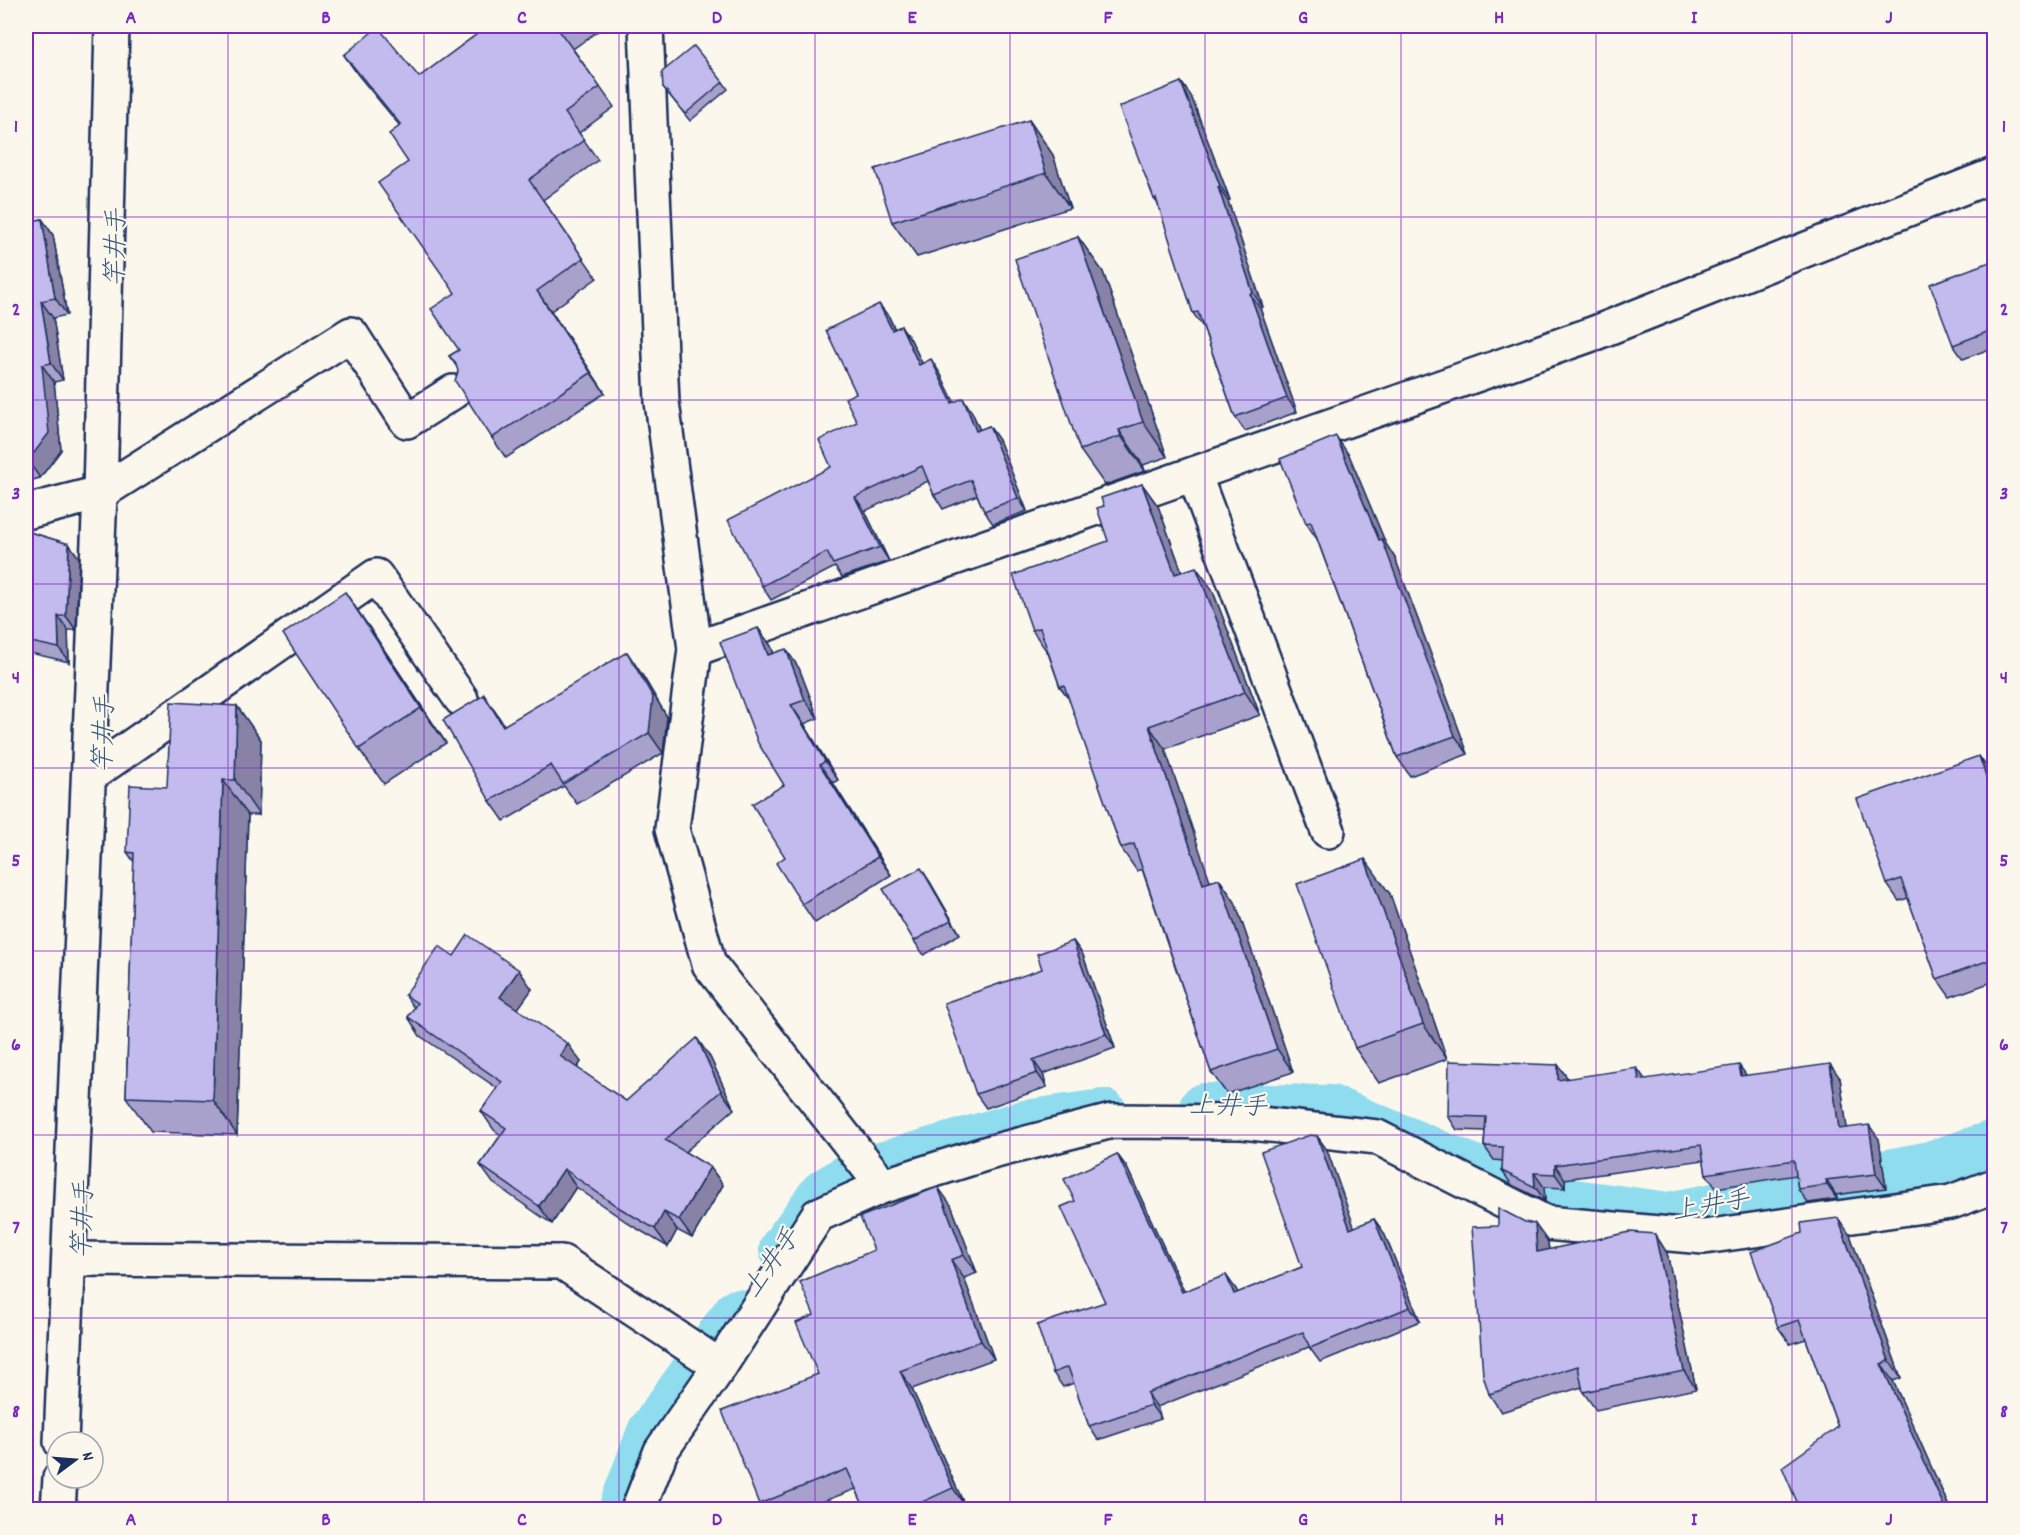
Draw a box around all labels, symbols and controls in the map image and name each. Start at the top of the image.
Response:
text: A [126,5,137,33]
text: B [321,5,331,33]
text: C [517,5,527,33]
text: D [712,5,723,33]
text: E [907,5,917,33]
text: F [1104,5,1114,33]
text: G [1298,5,1308,33]
text: H [1494,5,1504,33]
text: I [1691,5,1698,33]
text: J [1885,5,1893,33]
text: 1 [14,114,18,142]
text: 1 [2002,114,2006,142]
water label: 竿井手 [99,208,137,287]
text: 2 [12,297,20,325]
text: 2 [2000,297,2008,325]
text: 3 [12,481,20,509]
text: 3 [2000,481,2008,509]
text: 4 [12,665,20,693]
text: 4 [2000,665,2008,693]
water label: 竿井手 [86,693,126,774]
text: 5 [11,848,21,876]
text: 5 [1999,848,2009,876]
text: 6 [11,1032,21,1060]
text: 6 [1999,1032,2009,1060]
water label: 上井手 [1189,1089,1268,1127]
water label: 竿井手 [65,1179,105,1260]
water label: 上井手 [1669,1182,1754,1232]
text: 7 [12,1215,20,1243]
text: 7 [2000,1215,2008,1243]
water label: 上井手 [735,1221,811,1306]
text: 8 [12,1399,20,1427]
text: 8 [2000,1399,2008,1427]
north arrow [45,1430,105,1490]
text: N [75,1450,99,1464]
text: A [126,1507,137,1535]
text: B [321,1507,331,1535]
text: C [517,1507,527,1535]
text: D [712,1507,723,1535]
text: E [907,1507,917,1535]
text: F [1104,1507,1114,1535]
text: G [1298,1507,1308,1535]
text: H [1494,1507,1504,1535]
text: I [1691,1507,1698,1535]
text: J [1885,1507,1893,1535]

